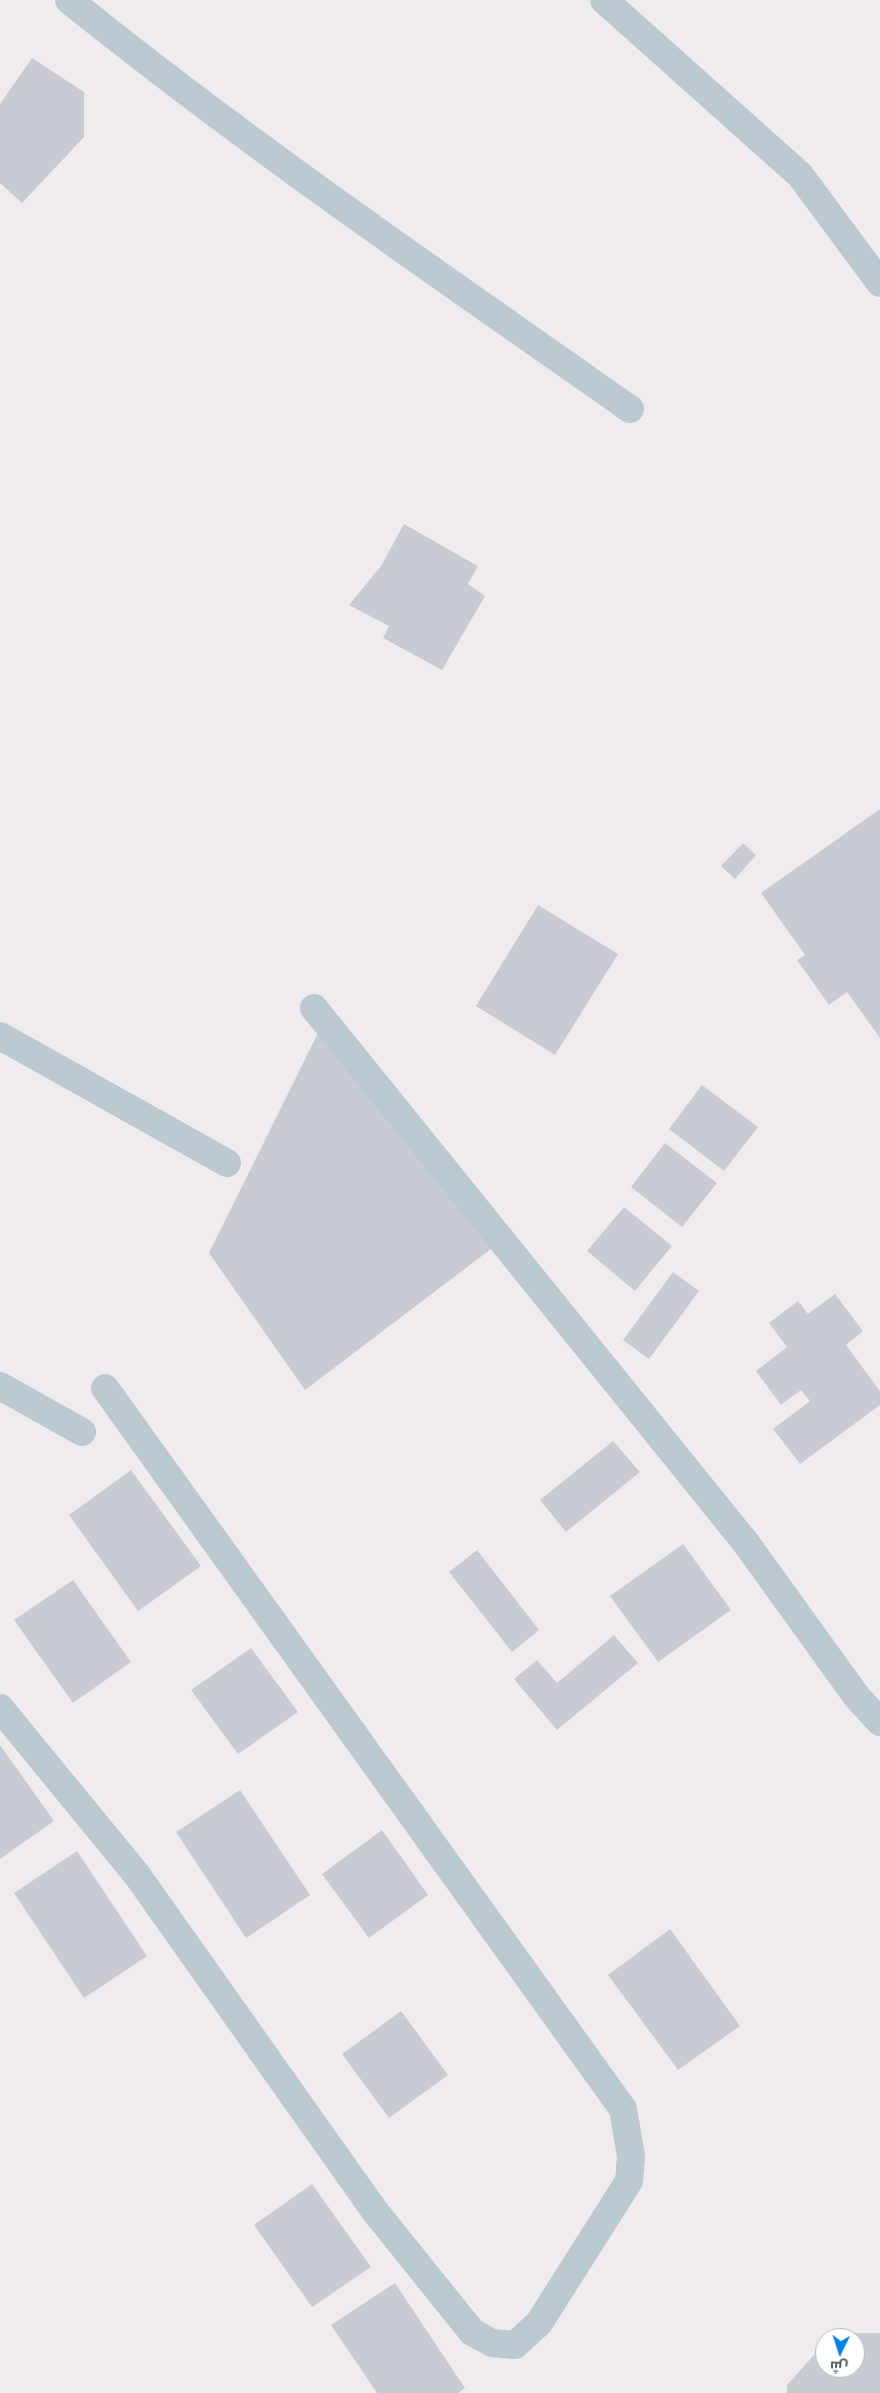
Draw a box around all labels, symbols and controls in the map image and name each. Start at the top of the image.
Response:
north arrow [815,2328,865,2378]
text: ش [829,2357,849,2377]

